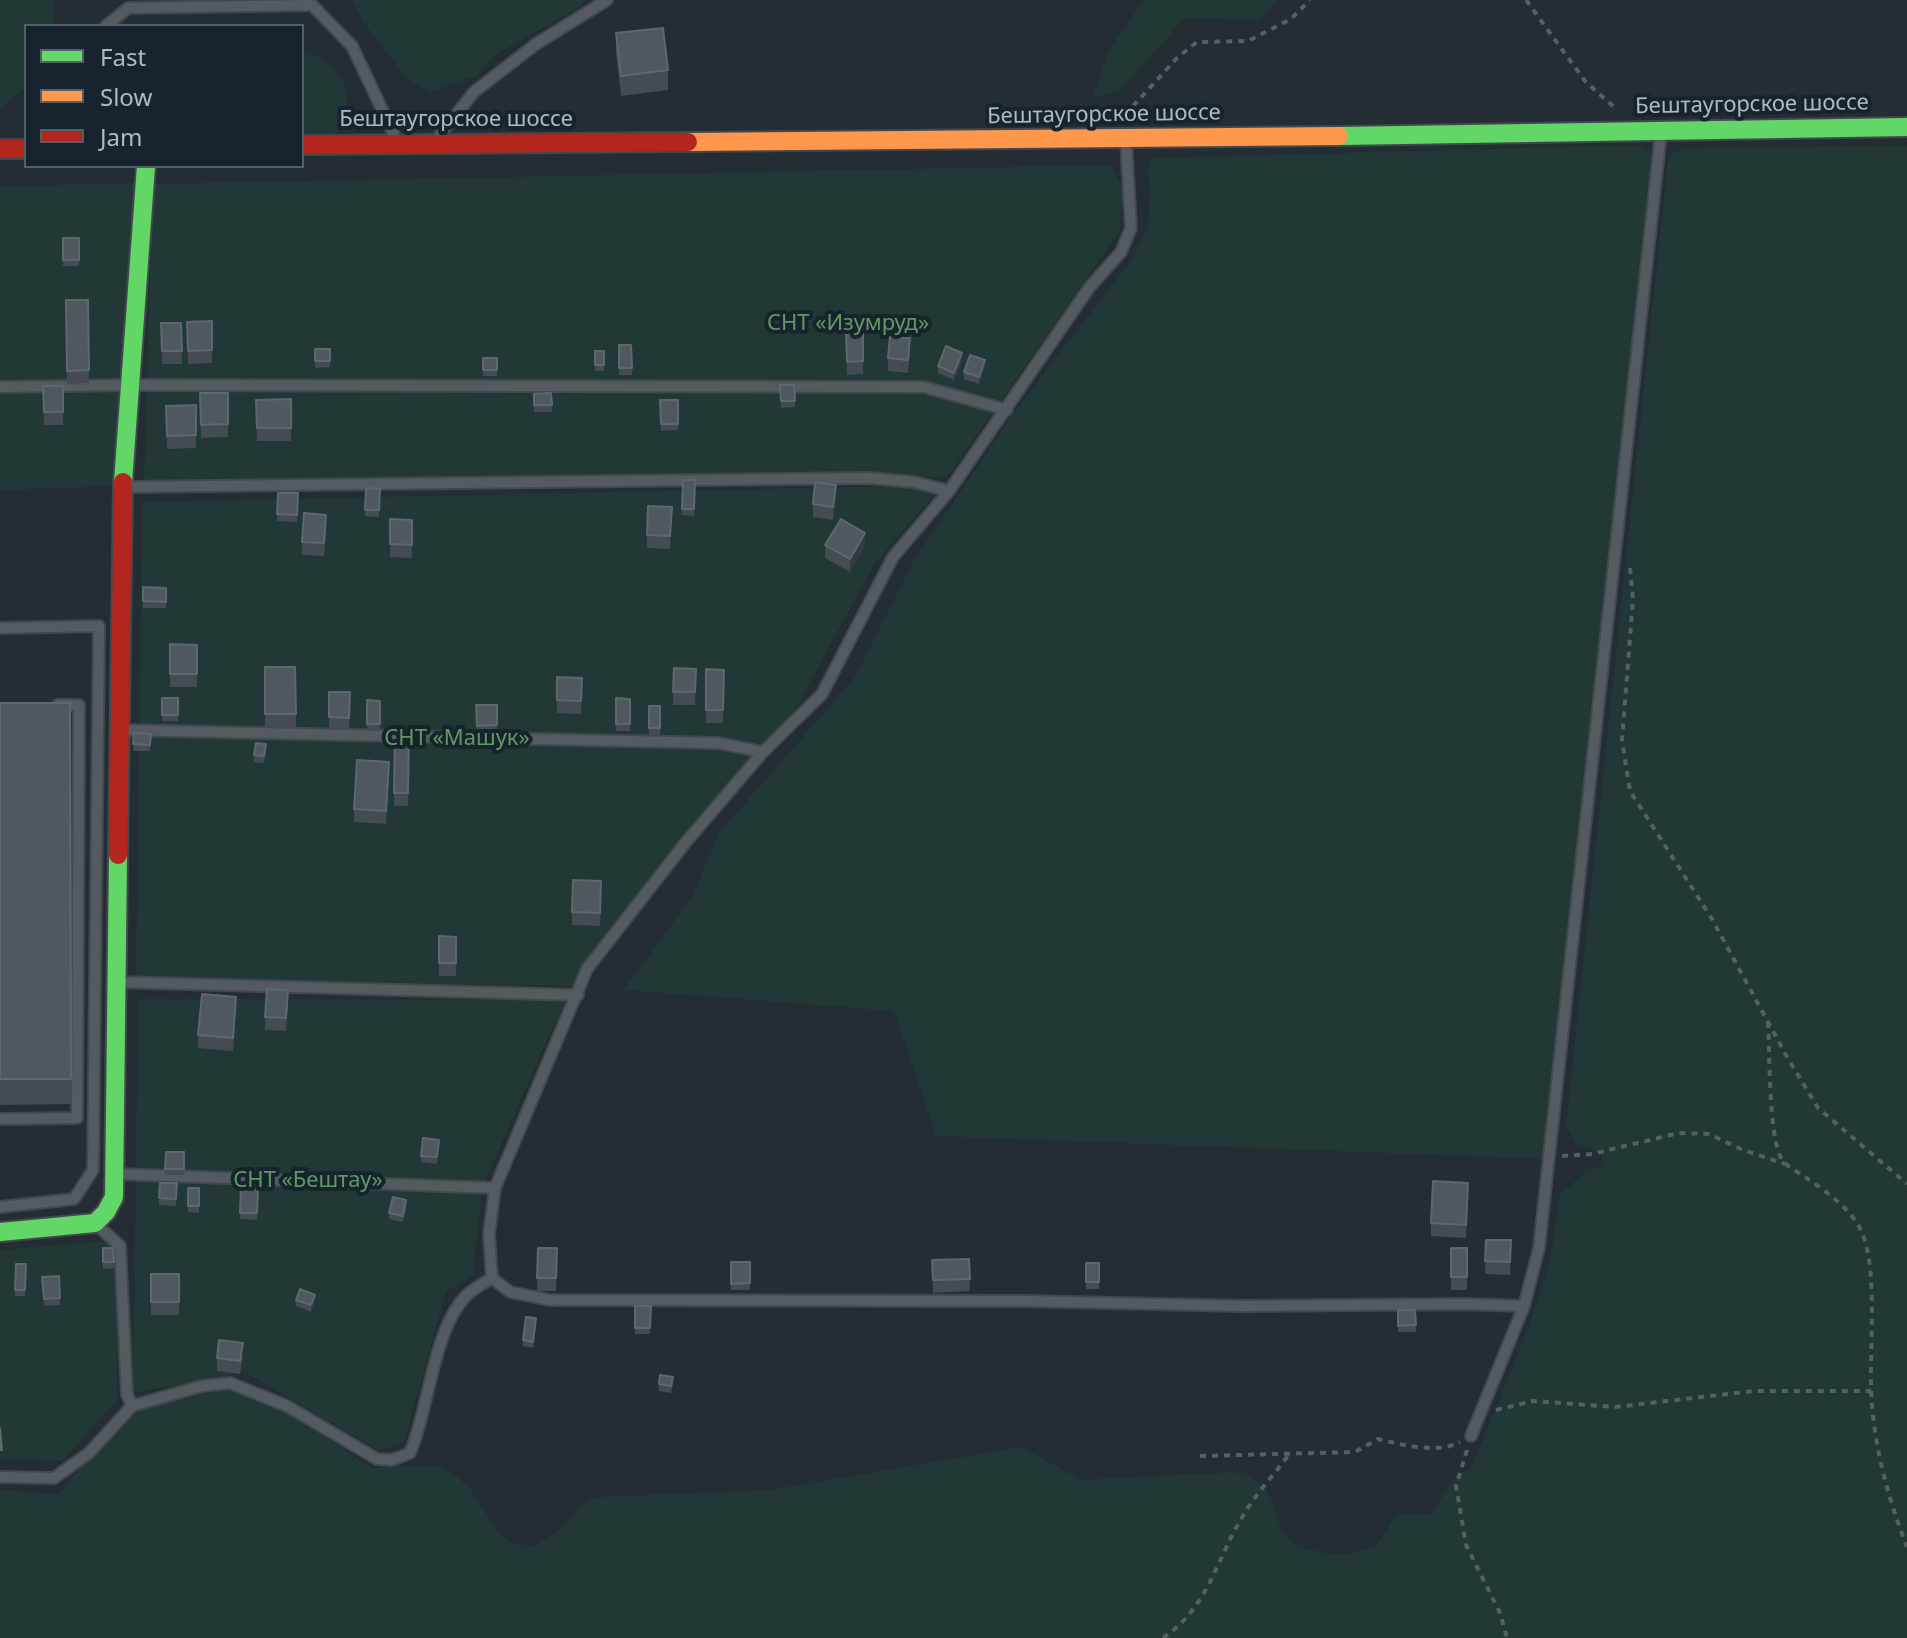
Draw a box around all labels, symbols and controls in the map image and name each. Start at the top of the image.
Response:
legend [24,24,304,168]
text: Fast [100,40,146,73]
text: Slow [100,80,152,113]
street label: Бештаугорское шоссе [1635,90,1869,120]
street label: Бештаугорское шоссе [987,100,1221,130]
street label: Бештаугорское шоссе [339,107,573,133]
text: Jam [100,120,142,153]
park label: СНТ «Изумруд» [767,311,929,337]
park label: СНТ «Машук» [384,726,530,752]
park label: СНТ «Бештау» [233,1168,383,1194]

